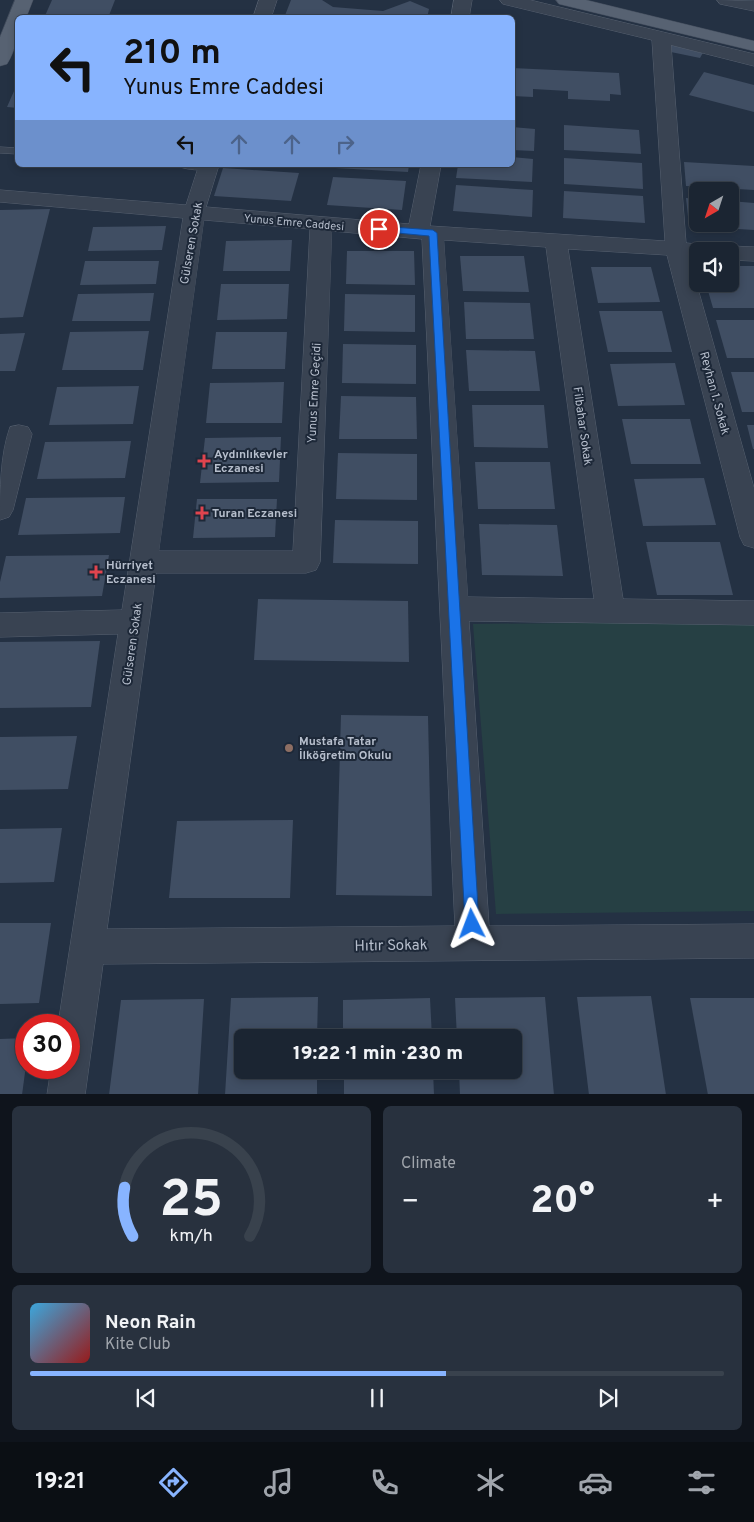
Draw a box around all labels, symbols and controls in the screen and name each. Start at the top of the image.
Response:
text: 210 m [123,32,221,76]
icon: left [40,35,105,100]
text: Yunus Emre Caddesi [123,75,324,102]
icon: left [172,130,200,158]
icon: ahead [225,130,253,158]
icon: ahead [278,130,306,158]
icon: right [331,130,359,158]
north arrow [689,182,739,232]
map controls [689,182,739,292]
street label: Gülseren Sokak [177,201,207,286]
pin [358,208,400,250]
street label: Yunus Emre Caddesi [243,212,345,234]
icon: arrive [365,215,393,243]
button: sound [689,242,739,292]
street label: Yunus Emre Geçidi [304,342,326,444]
street label: Reyhan 1. Sokak [695,350,733,437]
street label: Filbahar Sokak [569,386,595,467]
place label: Aydınlıkevler Eczanesi [214,447,288,477]
marker: Aydınlıkevler Eczanesi [198,455,210,467]
place label: Turan Eczanesi [212,506,297,522]
marker: Turan Eczanesi [196,507,208,519]
place label: Hürriyet Eczanesi [106,558,156,588]
marker: Hürriyet Eczanesi [90,566,102,578]
street label: Gülseren Sokak [119,602,147,686]
place label: Mustafa Tatar İlköğretim Okulu [299,734,392,764]
marker: Mustafa Tatar İlköğretim Okulu [283,742,295,754]
position arrow [445,897,497,949]
street label: Hıtır Sokak [354,936,428,957]
speed limit sign: 30 [15,1014,80,1079]
text: 19:22 · 1 min · 230 m [293,1042,463,1066]
text: Climate [401,1154,456,1174]
text: 25 [160,1169,223,1235]
text: 20° [530,1178,595,1227]
text: − [401,1185,419,1221]
text: + [706,1185,724,1221]
text: km/h [170,1225,213,1248]
text: Neon Rain [105,1311,196,1335]
text: Kite Club [105,1335,170,1355]
icon: previous [132,1384,160,1412]
icon: pause [363,1384,391,1412]
icon: next [594,1384,622,1412]
icon: directions [156,1465,191,1500]
icon: music [261,1465,296,1500]
icon: phone [367,1465,402,1500]
icon: climate [473,1465,508,1500]
icon: car [578,1465,613,1500]
icon: filters [684,1465,719,1500]
text: 19:21 [35,1469,85,1496]

